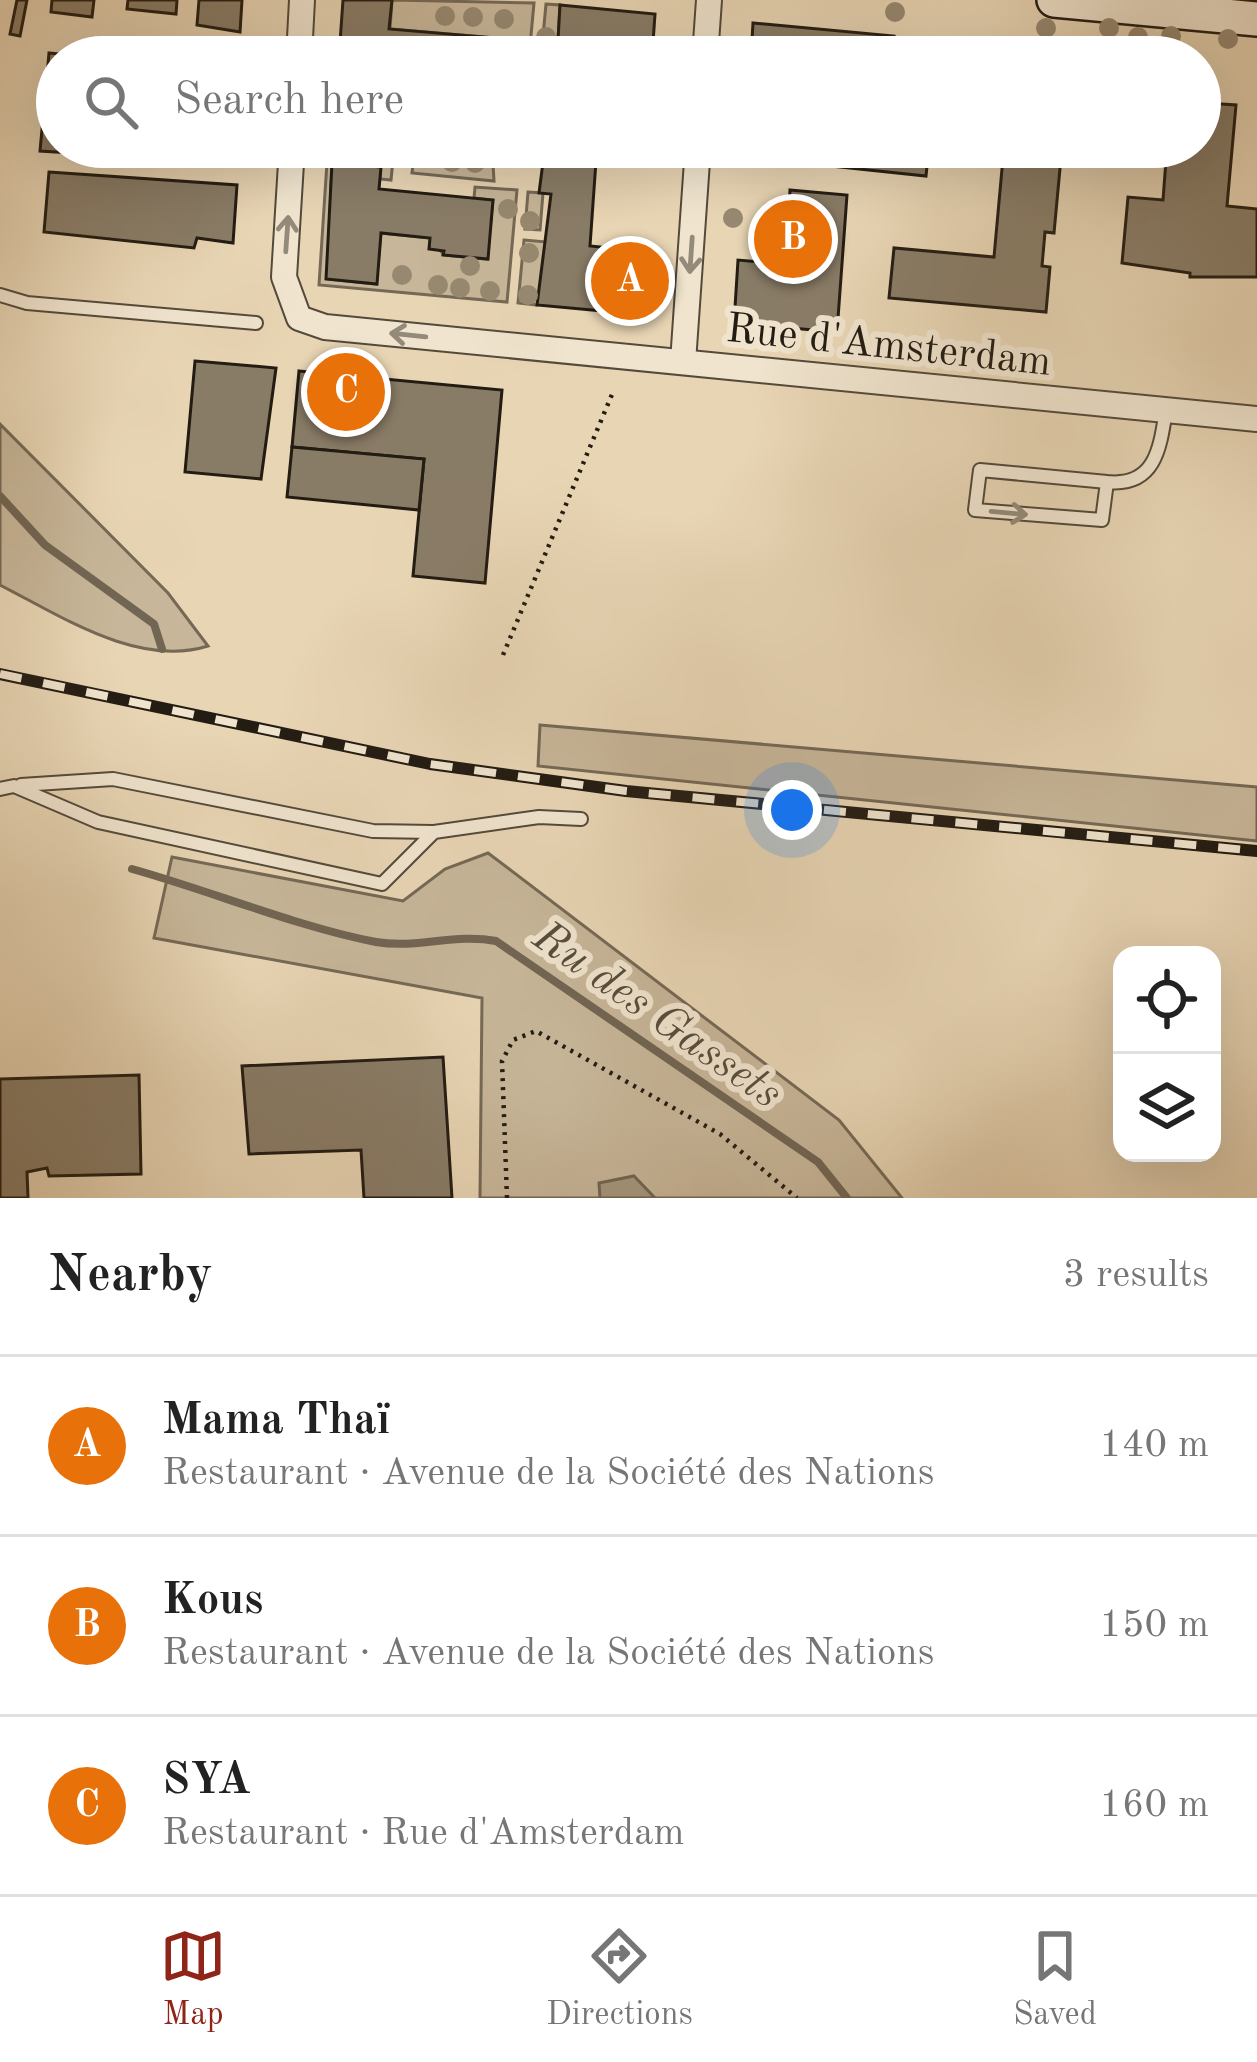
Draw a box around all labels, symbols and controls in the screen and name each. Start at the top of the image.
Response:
search box [36,36,1221,168]
icon: search [78,69,144,135]
text: Search here [174,79,404,124]
pin: B [754,194,832,284]
one-way arrow [275,215,298,254]
one-way arrow [679,235,702,274]
pin: A [591,236,669,326]
street label: Rue d'Amsterdam [724,309,1053,385]
one-way arrow [389,323,428,346]
pin: C [307,347,385,437]
one-way arrow [989,501,1028,524]
your location [762,780,822,840]
water label: Ru des Gassets [523,913,789,1119]
map controls [1113,946,1221,1162]
button: locate [1113,946,1221,1054]
button: layers [1113,1054,1221,1162]
text: Nearby [48,1251,213,1302]
text: 3 results [1063,1256,1209,1295]
text: Mama Thaï [162,1399,390,1444]
text: A [72,1426,102,1465]
text: 140 m [1099,1426,1209,1465]
text: Restaurant · Avenue de la Société des Nations [162,1454,934,1493]
text: Kous [162,1579,263,1624]
text: B [73,1606,101,1645]
text: 150 m [1099,1606,1209,1645]
text: Restaurant · Avenue de la Société des Nations [162,1634,934,1673]
text: SYA [162,1759,251,1804]
text: C [74,1786,100,1825]
text: 160 m [1099,1786,1209,1825]
text: Restaurant · Rue d'Amsterdam [162,1814,684,1853]
tab: Map [160,1923,226,2036]
tab: Directions [546,1923,693,2036]
tab: Saved [1013,1923,1097,2036]

